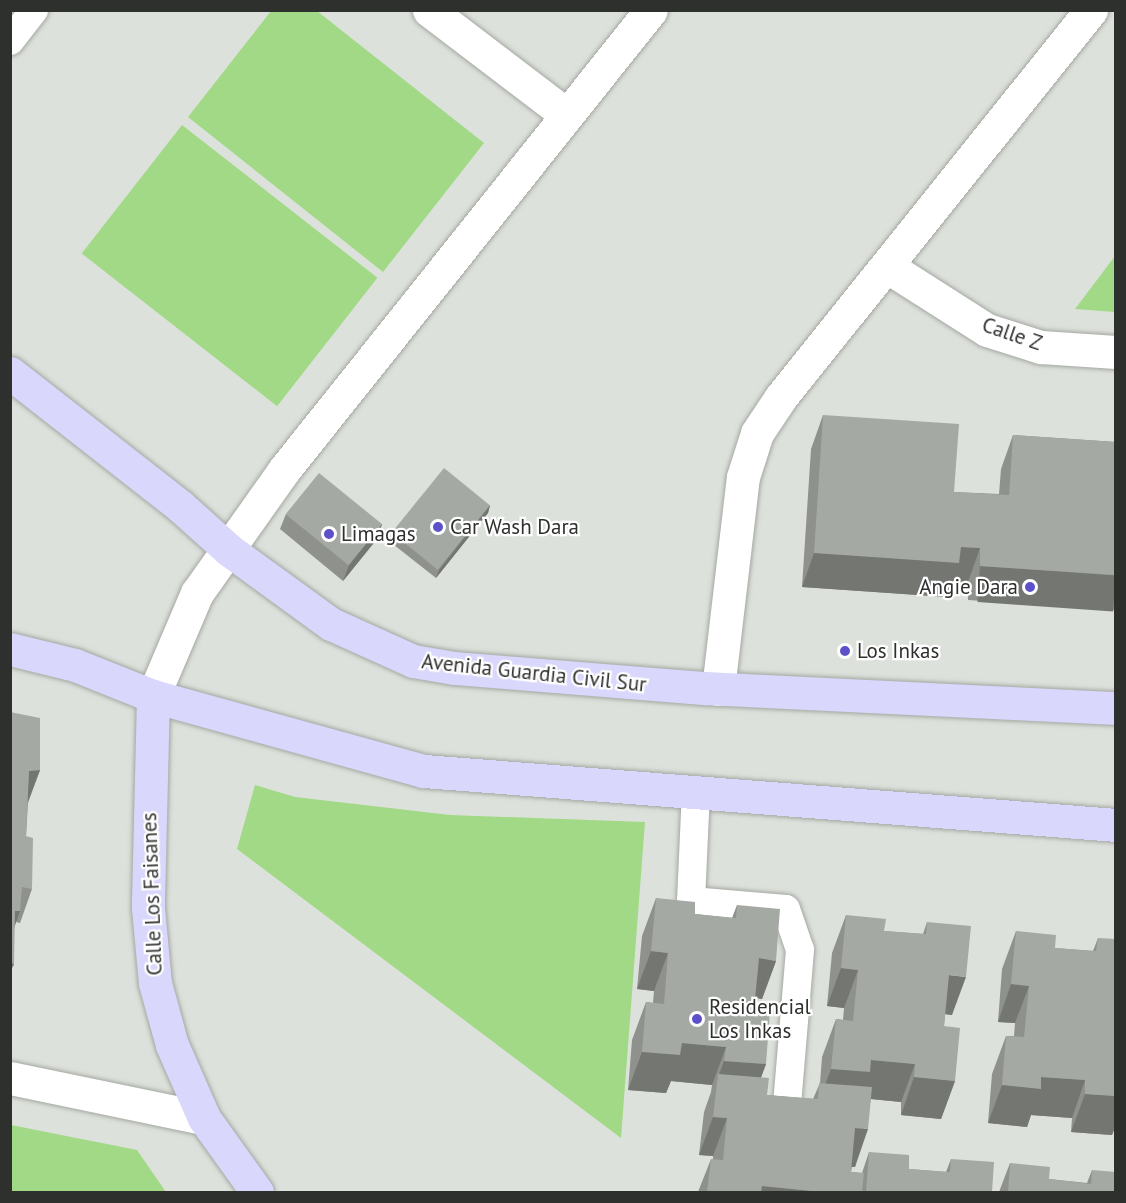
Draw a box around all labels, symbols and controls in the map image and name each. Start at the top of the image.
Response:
street label: Calle Z [979,312,1045,356]
place label: Car Wash Dara [450,514,579,540]
marker: Car Wash Dara [431,520,445,534]
place label: Limagas [341,521,415,547]
marker: Limagas [322,527,336,541]
place label: Angie Dara [919,574,1018,600]
marker: Angie Dara [1023,580,1037,594]
place label: Los Inkas [857,638,939,664]
marker: Los Inkas [838,644,852,658]
street label: Avenida Guardia Civil Sur [420,649,648,697]
street label: Calle Los Faisanes [137,812,167,976]
place label: Residencial Los Inkas [709,994,811,1044]
marker: Residencial Los Inkas [690,1012,704,1026]

